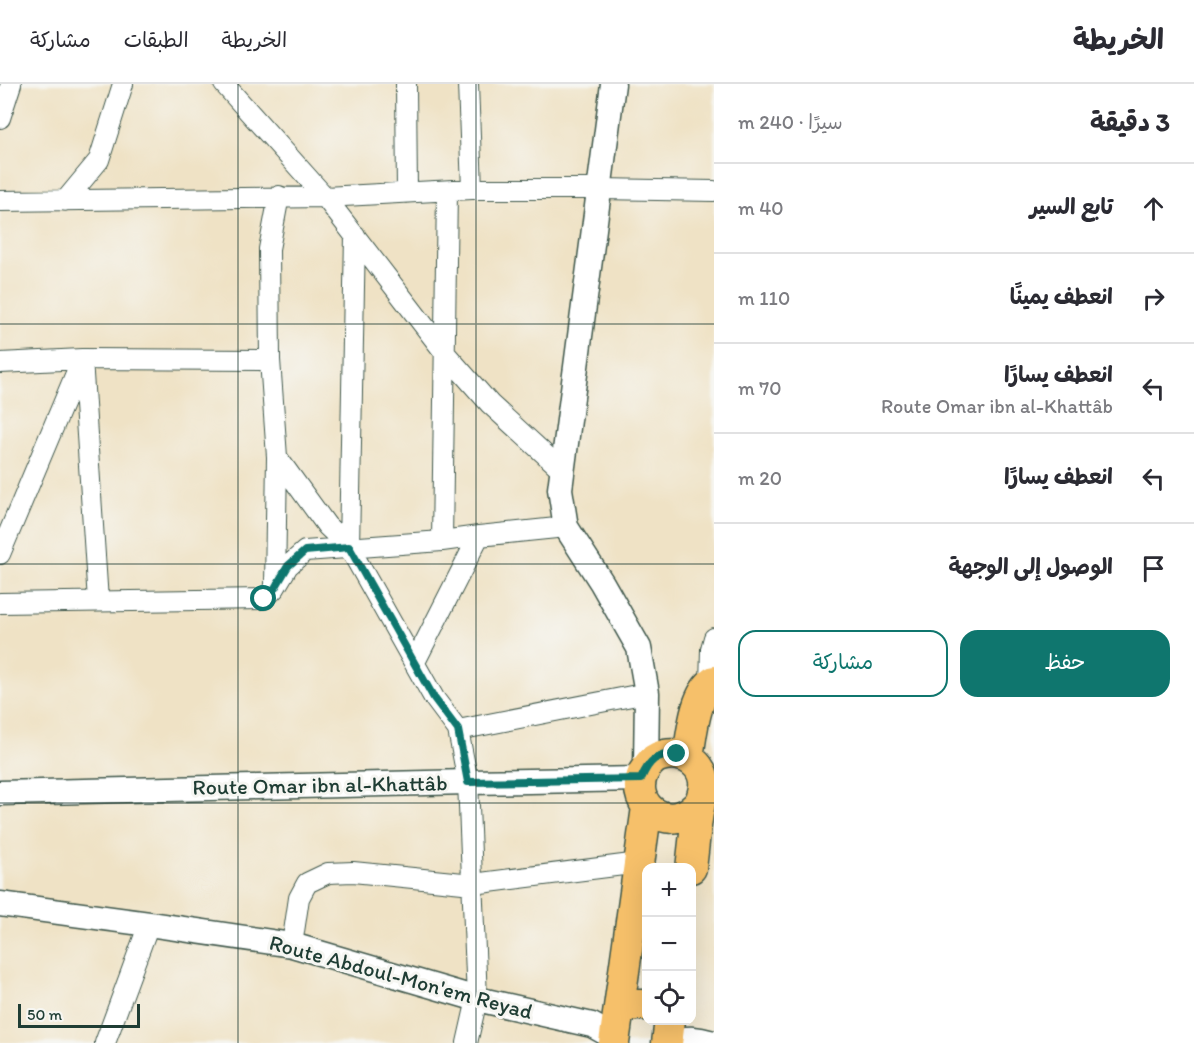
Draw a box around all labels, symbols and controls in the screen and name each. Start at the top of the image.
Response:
text: الخريطة [1073,22,1164,56]
text: مشاركة [30,27,91,52]
text: الطبقات [124,27,189,52]
text: الخريطة [222,27,287,52]
text: 3 دقيقة [1090,106,1170,138]
text: سيرًا · 240 m [738,110,843,134]
icon: ahead [1137,192,1170,225]
text: تابع السير [1030,193,1113,220]
text: 40 m [738,196,784,220]
icon: right [1137,282,1170,315]
text: انعطف يمينًا [1010,283,1113,310]
text: 110 m [738,286,790,310]
text: انعطف يسارًا [1004,361,1113,388]
icon: left [1137,372,1170,405]
text: 70 m [738,376,782,400]
text: Route Omar ibn al-Khattâb [881,394,1113,418]
icon: left [1137,462,1170,495]
text: انعطف يسارًا [1004,463,1113,490]
text: 20 m [738,466,782,490]
icon: arrive [1137,552,1170,585]
text: الوصول إلى الوجهة [948,553,1113,580]
route start [250,585,276,611]
button: مشاركة [738,630,948,697]
button: حفظ [960,630,1170,697]
route end [663,740,689,766]
street label: Route Omar ibn al-Khattâb [192,769,448,801]
map controls [642,863,696,1025]
button: + [642,863,696,917]
button: − [642,917,696,971]
street label: Route Abdoul-Mon'em Reyad [266,929,536,1025]
button: locate [642,971,696,1025]
scale bar [18,1001,140,1028]
text: 50 m [27,1005,62,1024]

